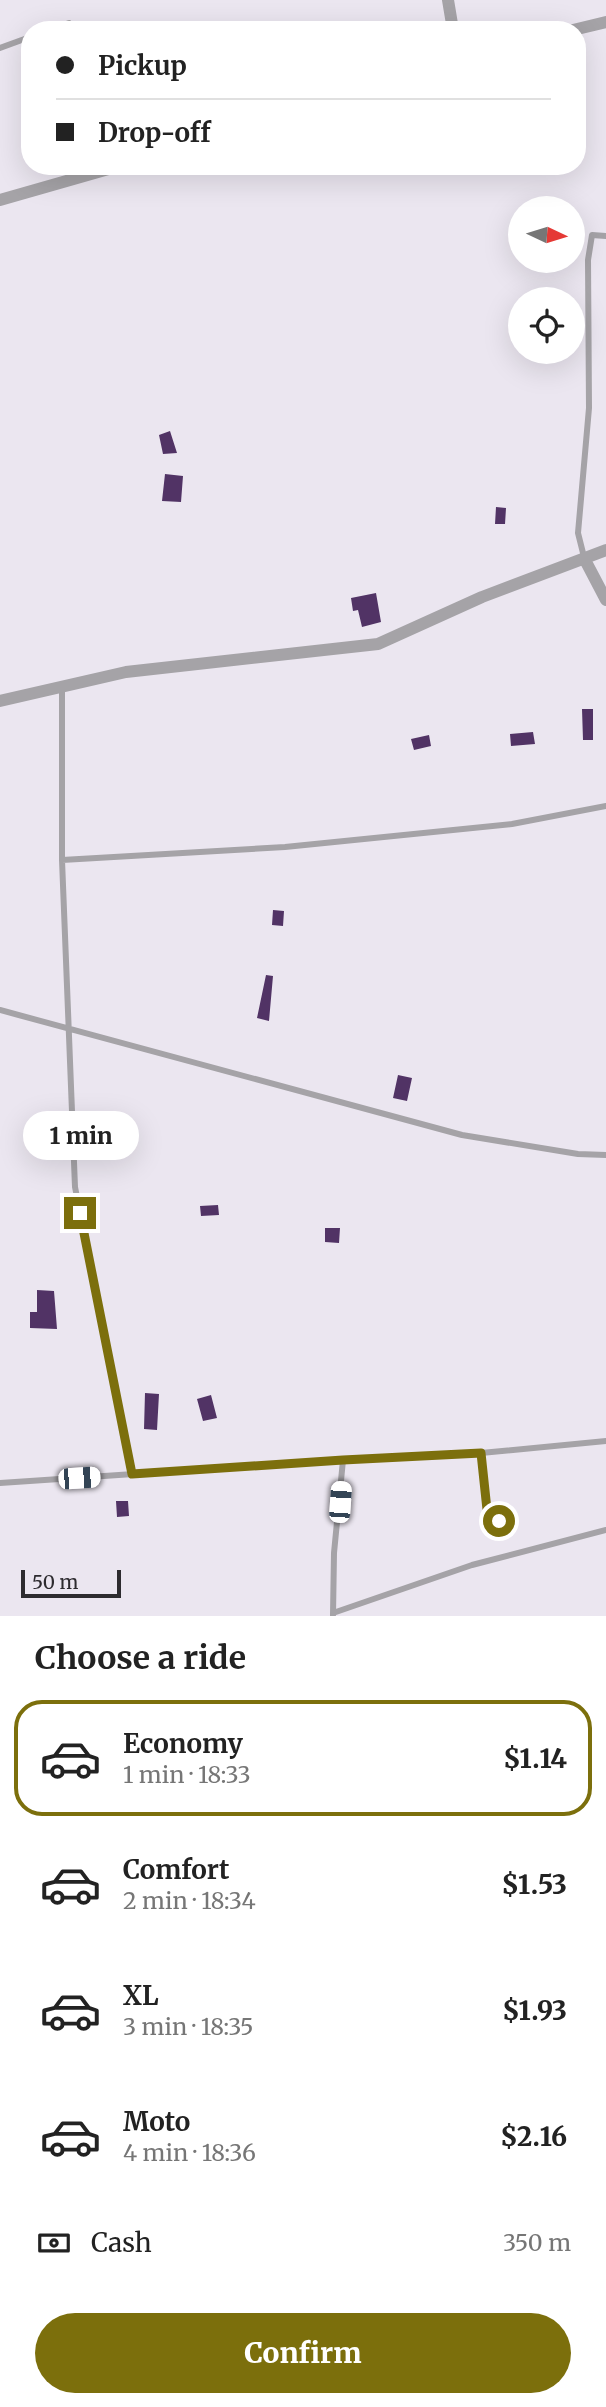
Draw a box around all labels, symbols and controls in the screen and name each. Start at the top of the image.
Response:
text: Pickup [98,49,187,82]
text: Drop-off [98,116,211,149]
north arrow [508,196,584,273]
map controls [508,196,585,364]
button: locate [508,287,585,364]
callout: 1 min [22,1112,138,1160]
text: 1 min [49,1121,113,1150]
route end [64,1197,96,1229]
car [58,1466,101,1490]
car [329,1480,352,1524]
route start [483,1505,515,1537]
scale bar [21,1567,121,1599]
text: 50 m [32,1570,78,1594]
text: Choose a ride [35,1638,246,1678]
icon: car [39,1727,102,1790]
text: Economy [123,1727,243,1760]
text: $1.14 [503,1742,567,1775]
text: 1 min · 18:33 [123,1760,251,1789]
icon: car [39,1853,102,1916]
text: Comfort [123,1853,229,1886]
text: $1.53 [502,1868,567,1901]
text: 2 min · 18:34 [123,1886,256,1915]
icon: car [39,1979,102,2042]
text: XL [123,1979,159,2012]
text: $1.93 [502,1994,567,2027]
text: 3 min · 18:35 [123,2012,253,2041]
icon: car [39,2105,102,2168]
text: Moto [123,2105,190,2138]
text: $2.16 [500,2120,567,2153]
text: 4 min · 18:36 [123,2138,256,2167]
icon: cash [35,2224,73,2262]
text: Cash [91,2226,152,2259]
text: 350 m [503,2228,571,2257]
button: Confirm [35,2313,571,2393]

